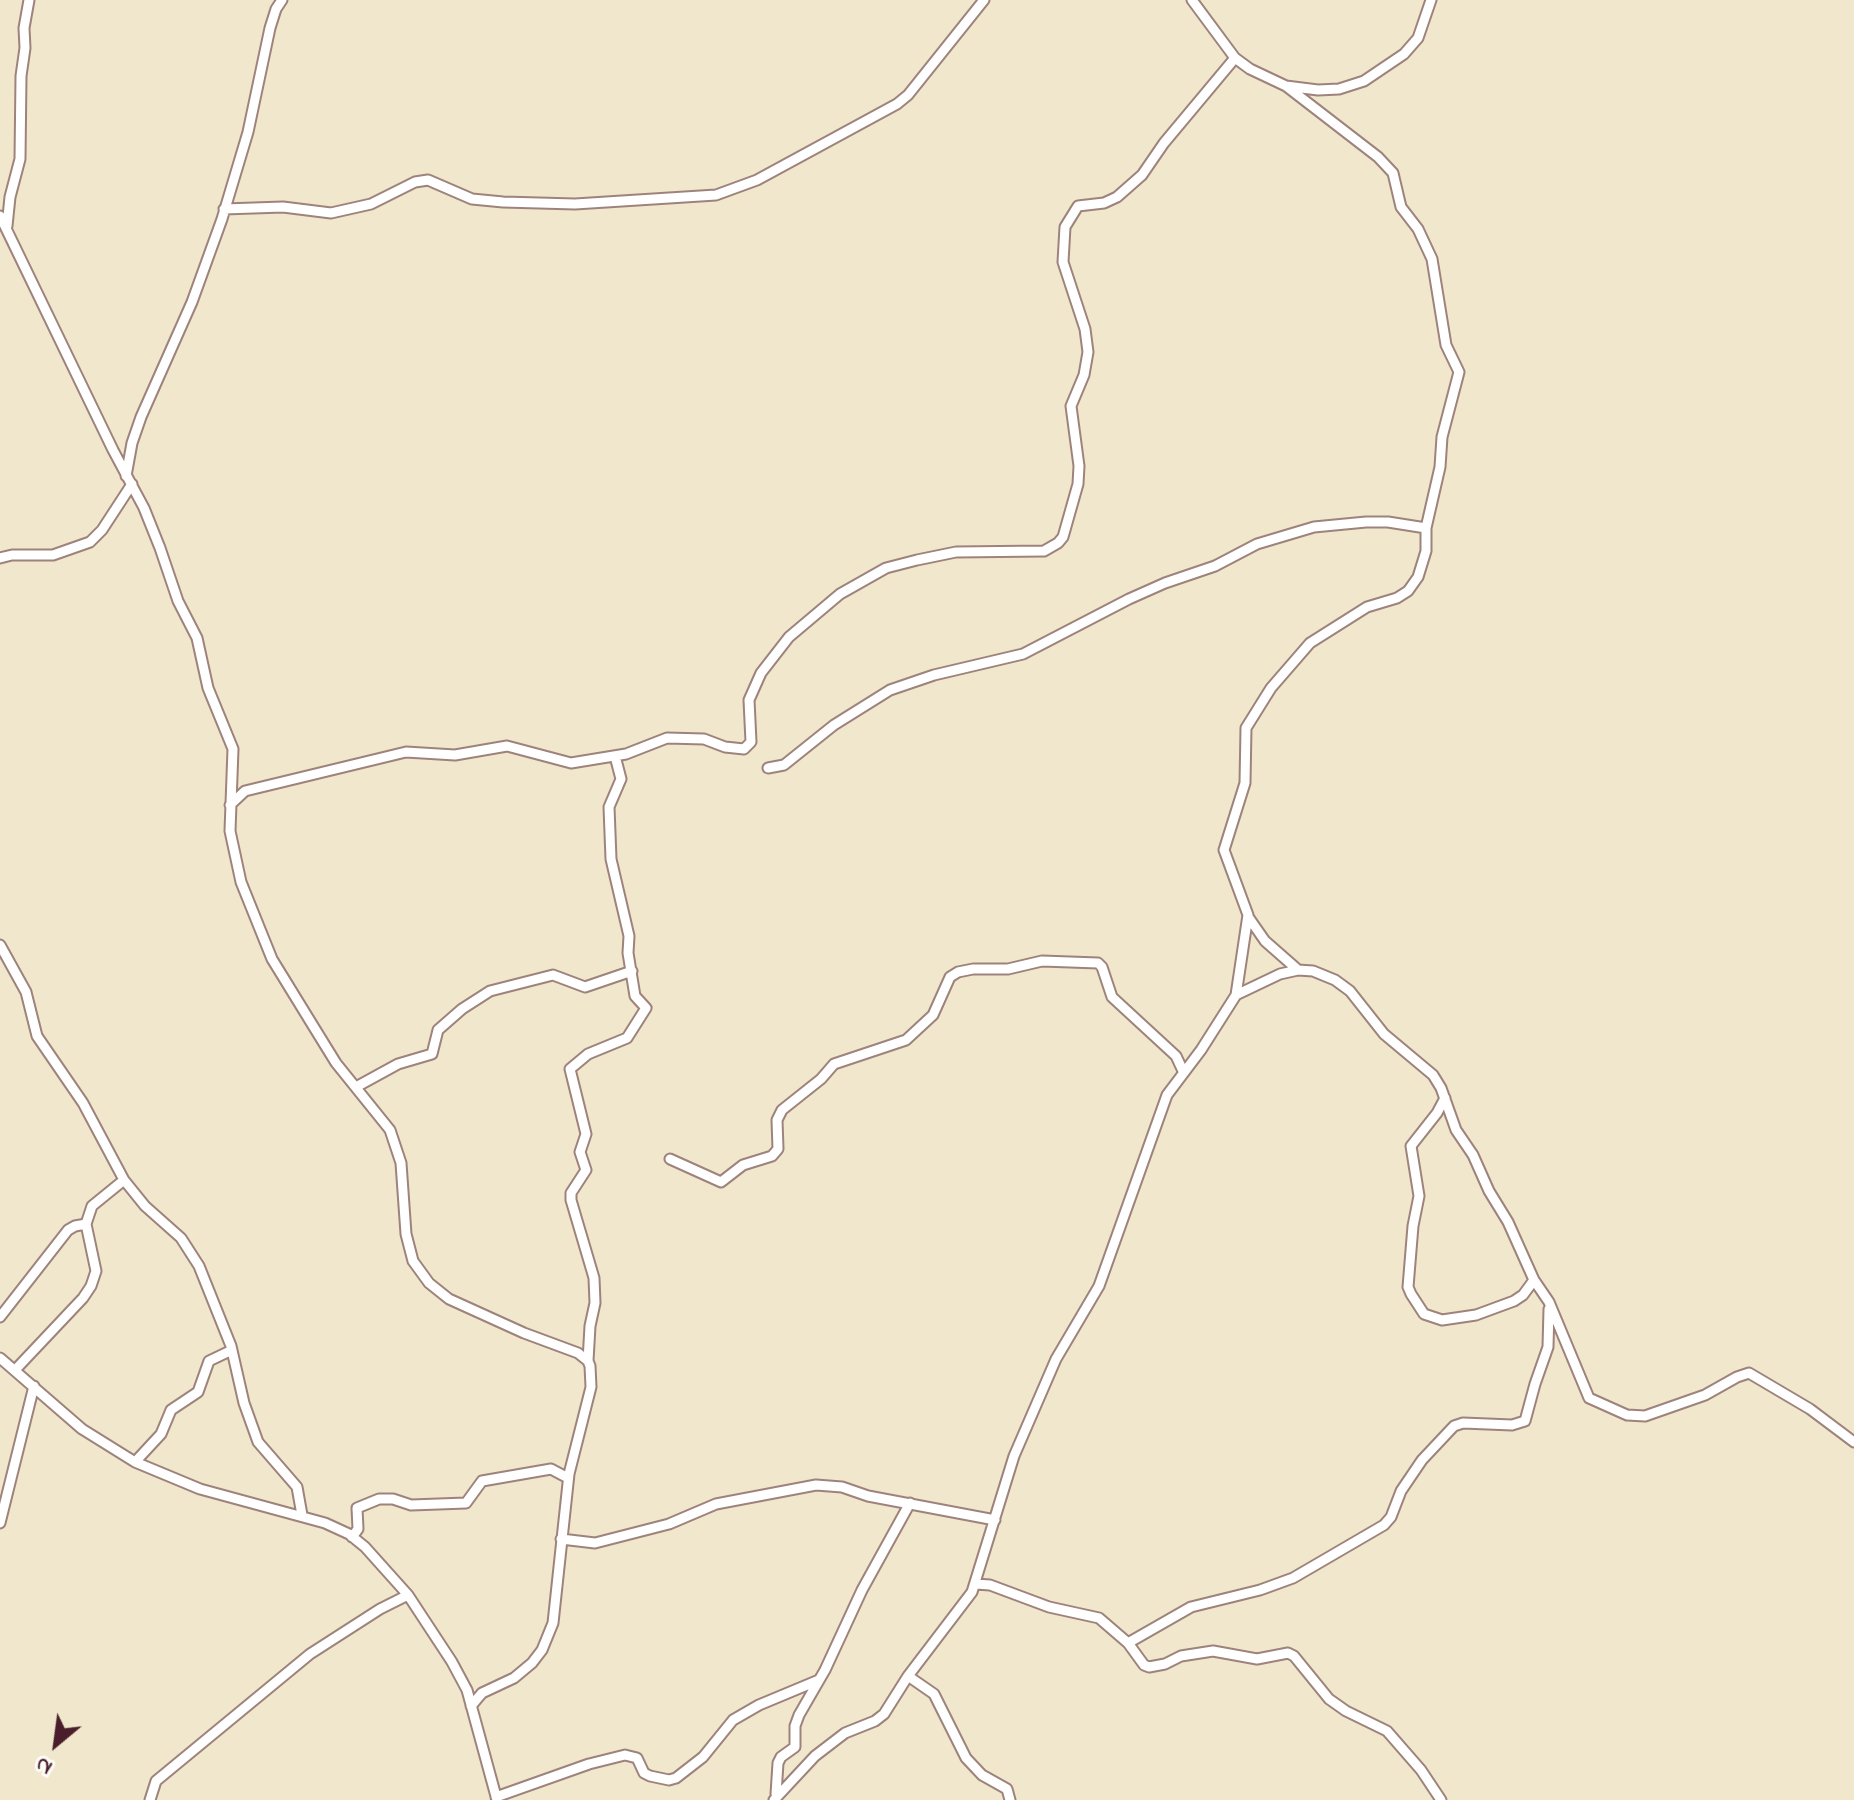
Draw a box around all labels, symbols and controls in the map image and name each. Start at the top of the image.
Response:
north arrow [16,1704,96,1784]
text: N [30,1747,59,1783]

